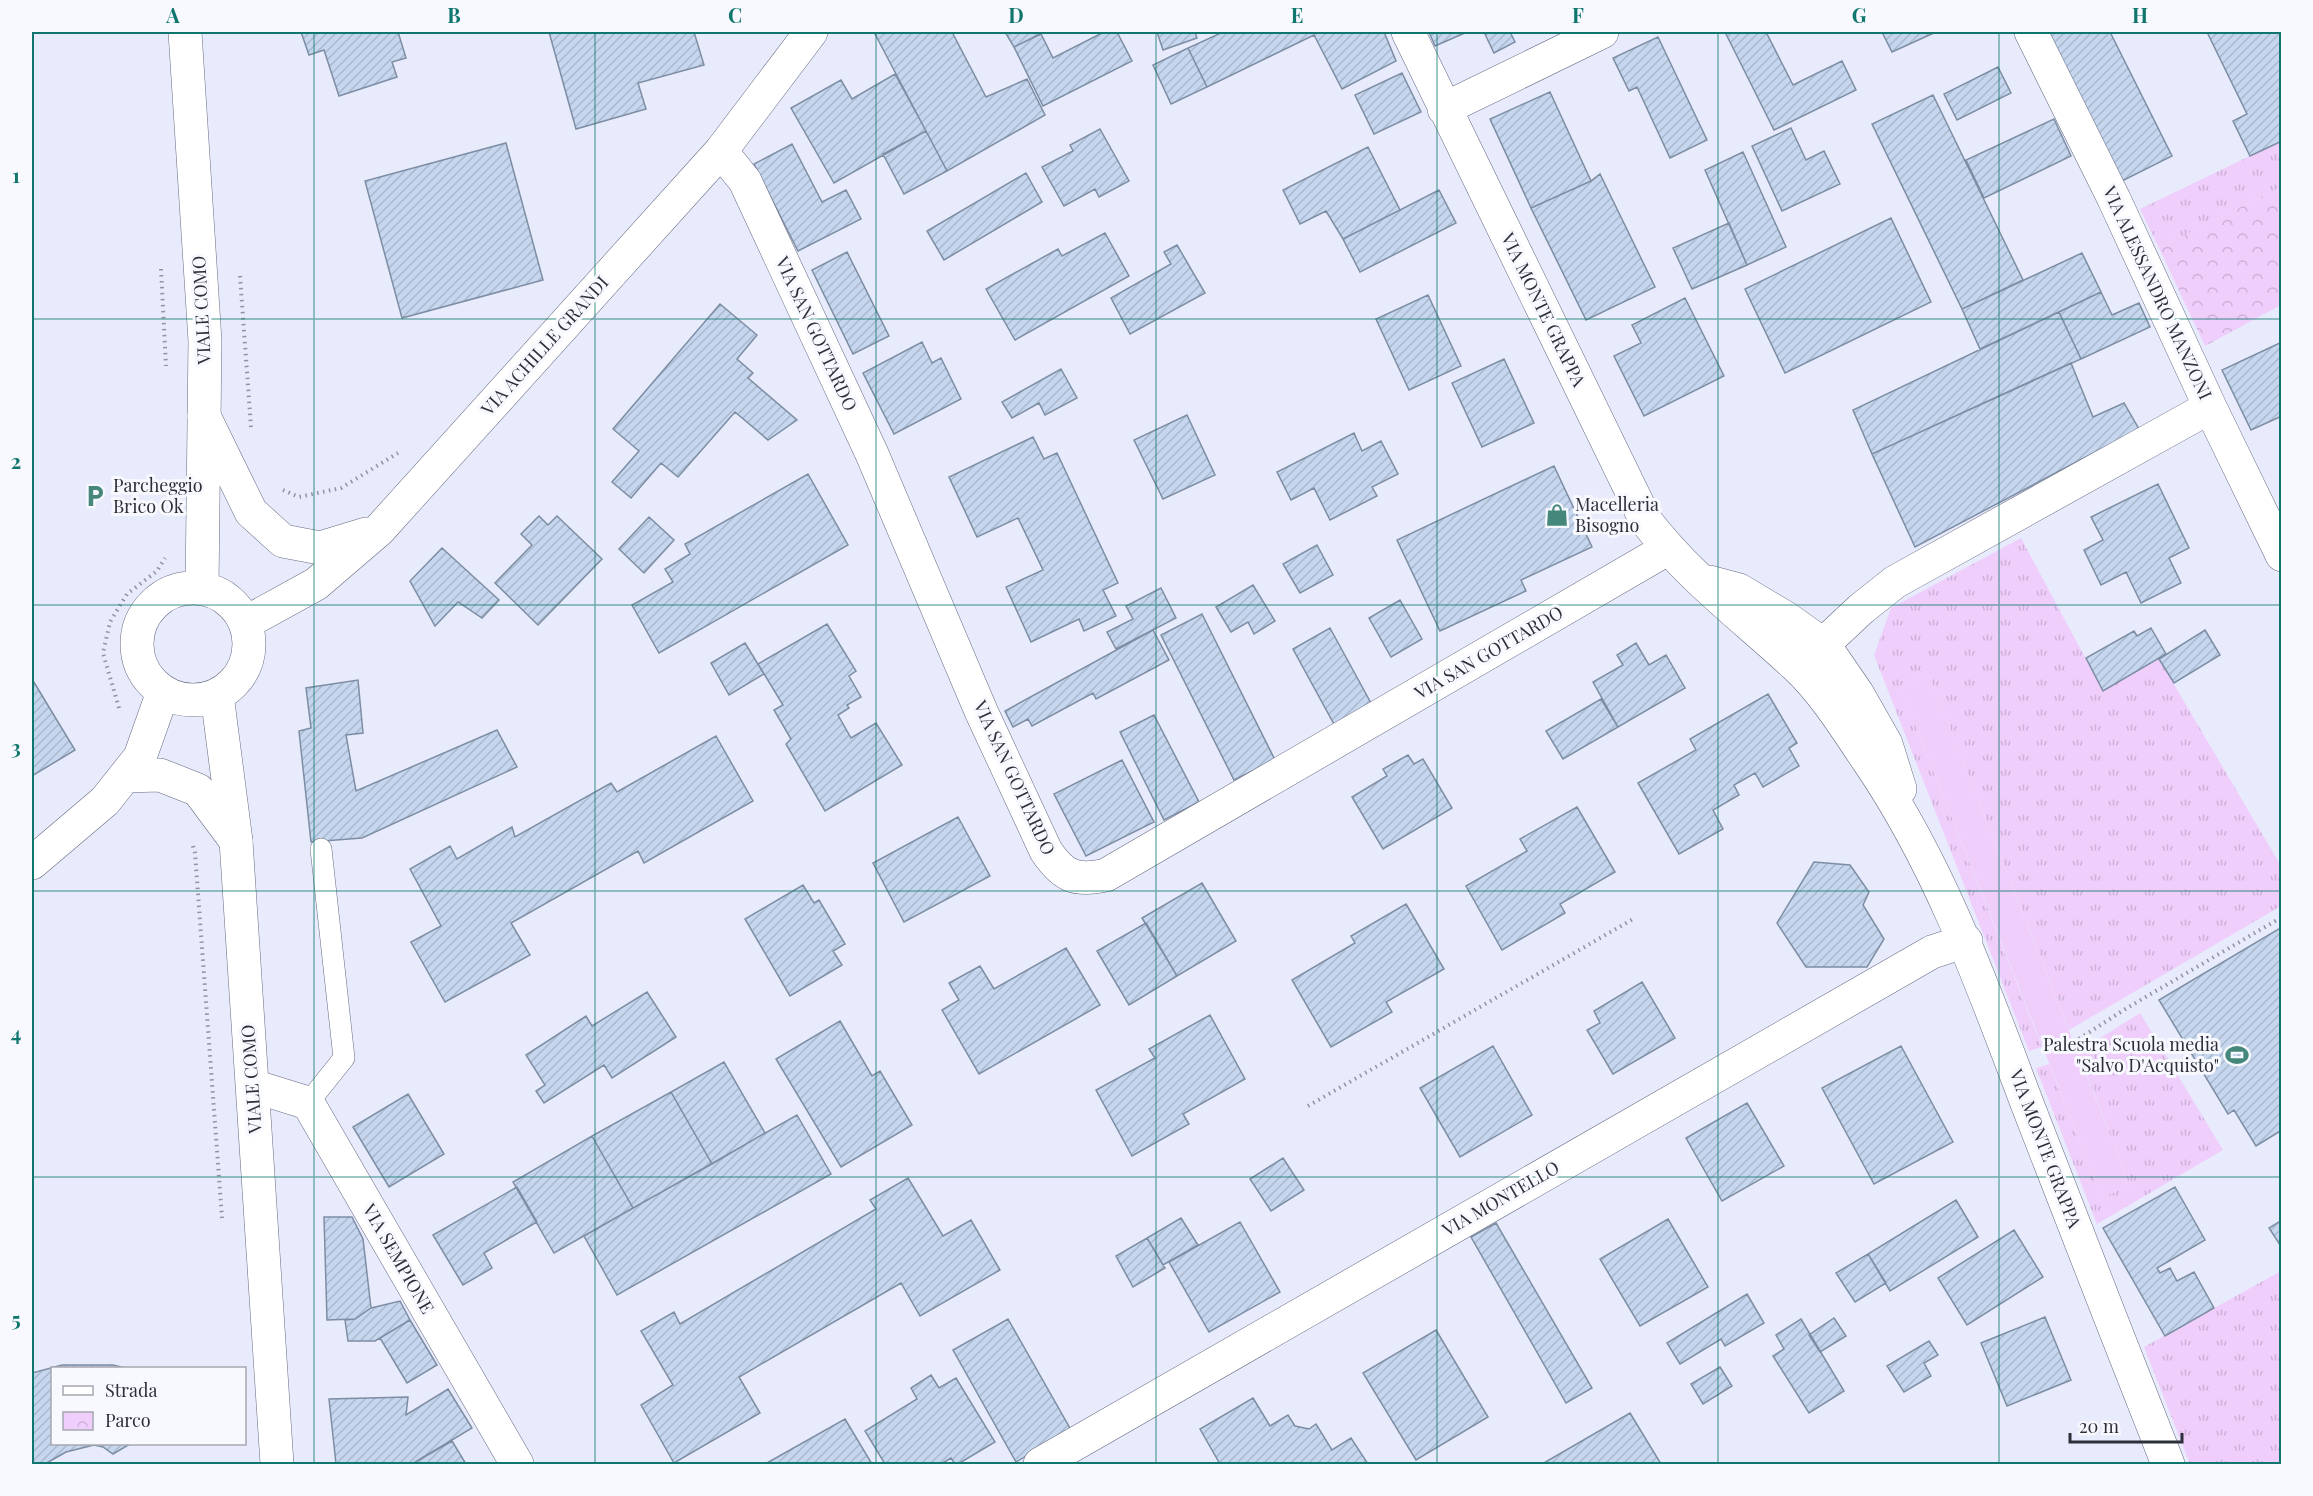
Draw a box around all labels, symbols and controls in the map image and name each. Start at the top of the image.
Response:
text: A [165,1,180,28]
text: B [447,1,461,28]
text: C [728,1,742,28]
text: D [1008,1,1024,28]
text: E [1291,1,1303,28]
text: F [1572,1,1584,28]
text: G [1852,1,1867,28]
text: H [2132,1,2148,28]
text: 1 [12,161,20,188]
street label: VIA ALESSANDRO MANZONI [2097,181,2218,403]
street label: VIA MONTE GRAPPA [1496,228,1592,391]
street label: VIA SAN GOTTARDO [770,252,863,415]
street label: VIALE COMO [186,255,216,366]
street label: VIA ACHILLE GRANDI [475,271,613,421]
text: 2 [11,447,21,474]
place label: Parcheggio Brico Ok [113,473,203,518]
parking icon: Parcheggio Brico Ok [82,483,108,509]
place label: Macelleria Bisogno [1575,492,1659,537]
shop icon: Macelleria Bisogno [1544,502,1570,528]
street label: VIA SAN GOTTARDO [1409,600,1567,705]
street label: VIA SAN GOTTARDO [968,696,1061,859]
text: 3 [11,733,21,760]
text: 4 [11,1019,21,1046]
street label: VIALE COMO [235,1024,267,1135]
place label: Palestra Scuola media "Salvo D'Acquisto" [2043,1032,2219,1077]
sports icon: Palestra Scuola media "Salvo D'Acquisto" [2224,1042,2250,1068]
street label: VIA MONTE GRAPPA [2004,1065,2088,1232]
street label: VIA MONTELLO [1437,1155,1563,1242]
street label: VIA SEMPIONE [357,1198,440,1318]
text: 5 [11,1305,21,1332]
legend [51,1367,246,1445]
text: Strada [105,1378,158,1402]
scale bar [2070,1406,2182,1444]
text: Parco [105,1408,151,1432]
text: 20 m [2079,1414,2119,1438]

